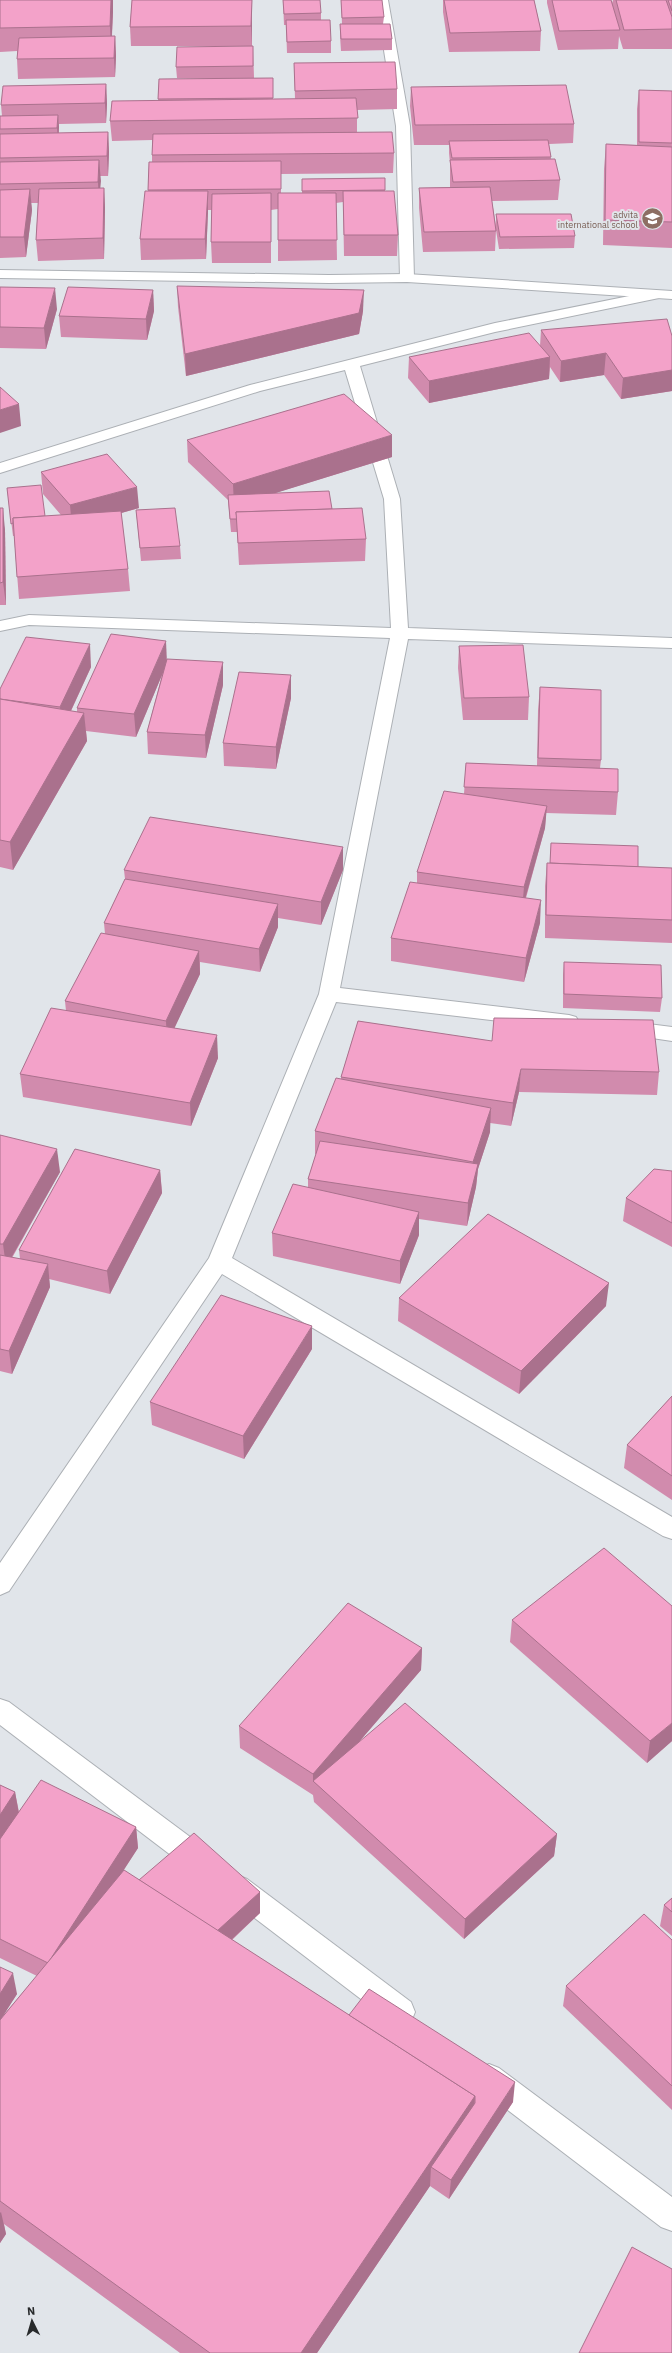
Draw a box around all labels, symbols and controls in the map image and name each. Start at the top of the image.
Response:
school or university icon: advita international school [640,206,666,232]
place label: advita international school [558,209,639,230]
north arrow [12,2301,52,2341]
text: N [27,2304,36,2318]

